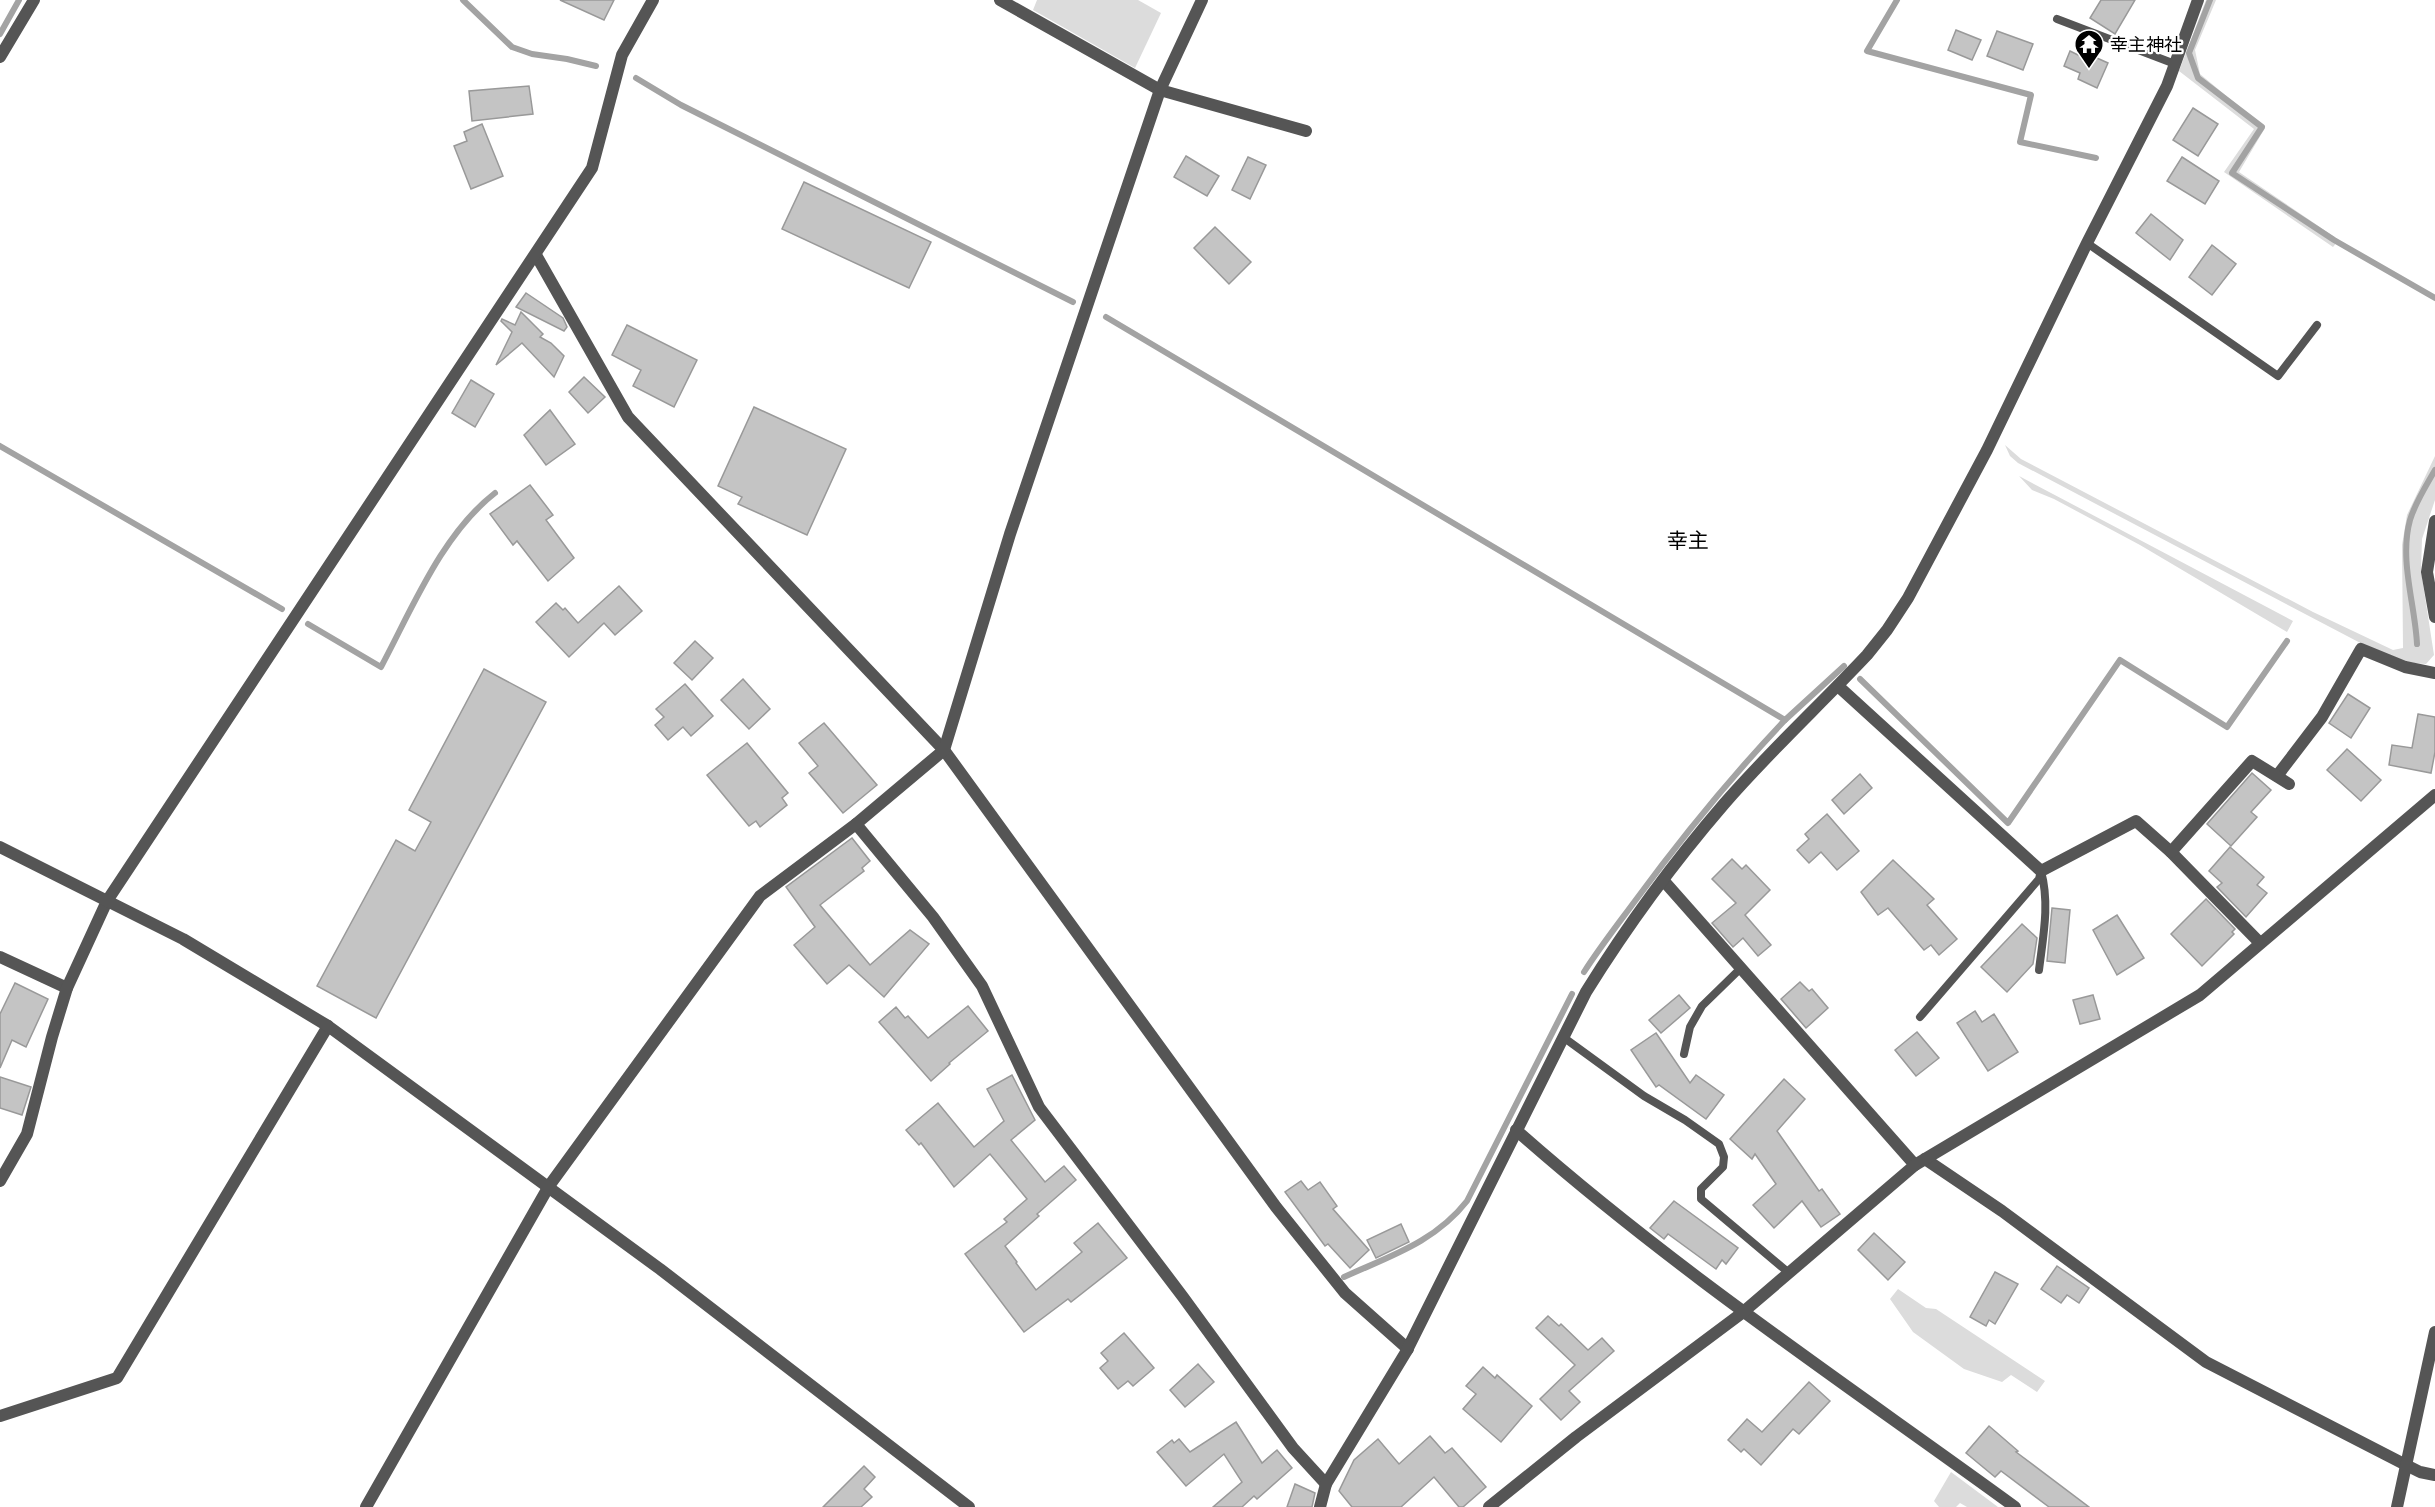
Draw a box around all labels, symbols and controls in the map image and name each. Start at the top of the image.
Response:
temple icon: 幸主神社 [2073,28,2105,70]
place label: 幸主神社 [2110,33,2182,56]
district label: 幸主 [1667,526,1709,554]

